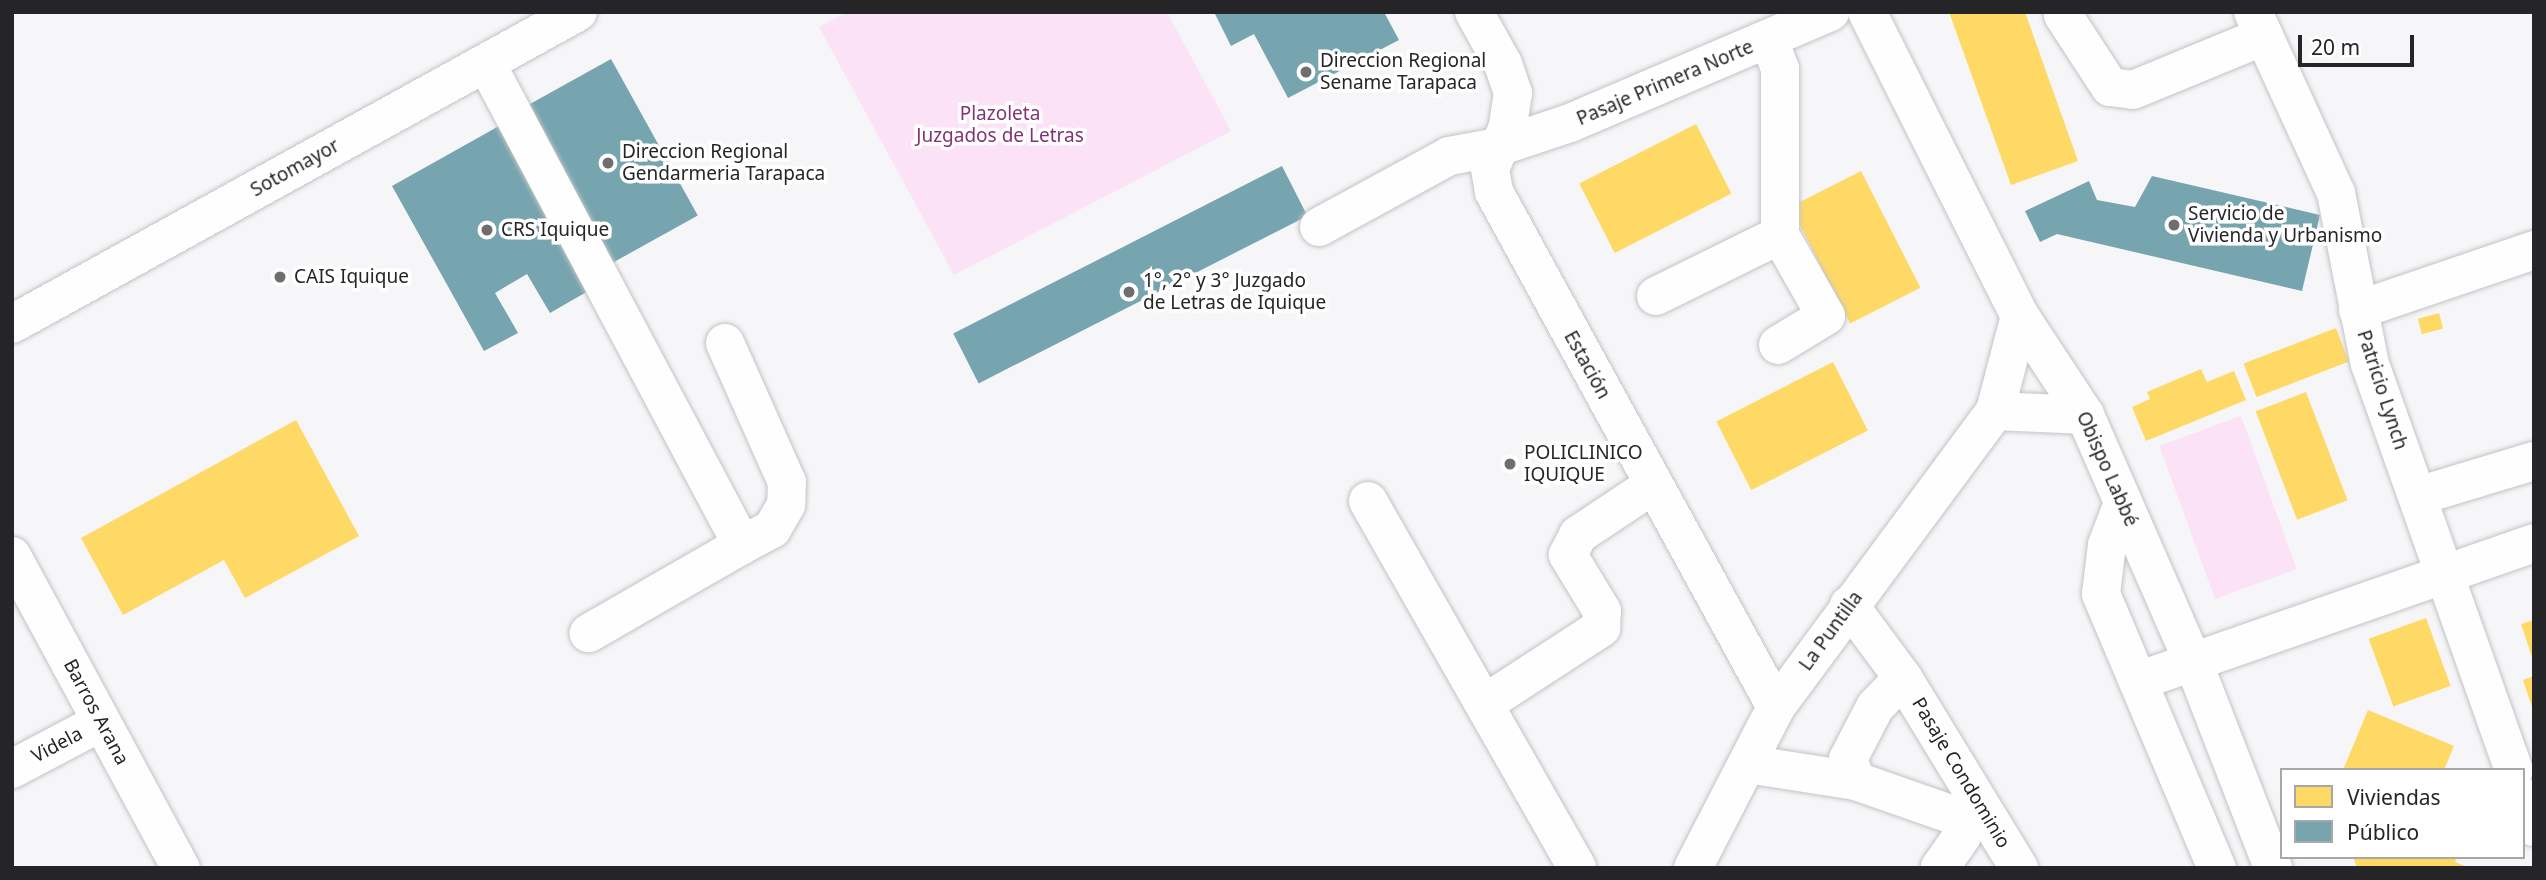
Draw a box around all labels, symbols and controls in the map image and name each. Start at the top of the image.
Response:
scale bar [2301,21,2416,65]
text: 20 m [2311,33,2360,61]
street label: Pasaje Primera Norte [1573,35,1757,131]
place label: Direccion Regional Sename Tarapaca [1320,50,1486,94]
marker: Direccion Regional Sename Tarapaca [1298,64,1314,80]
park label: Plazoleta Juzgados de Letras [916,103,1084,147]
street label: Sotomayor [247,134,343,202]
place label: Direccion Regional Gendarmeria Tarapaca [622,141,825,185]
marker: Direccion Regional Gendarmeria Tarapaca [600,155,616,171]
place label: Servicio de Vivienda y Urbanismo [2188,203,2382,247]
marker: Servicio de Vivienda y Urbanismo [2166,217,2182,233]
place label: CRS Iquique [501,219,609,241]
marker: CRS Iquique [479,222,495,238]
place label: CAIS Iquique [294,266,409,288]
marker: CAIS Iquique [272,269,288,285]
place label: 1°, 2° y 3° Juzgado de Letras de Iquique [1143,270,1326,314]
marker: 1°, 2° y 3° Juzgado de Letras de Iquique [1121,284,1137,300]
street label: Estación [1559,327,1615,403]
street label: Patricio Lynch [2352,327,2412,453]
street label: Obispo Labbé [2072,408,2142,530]
place label: POLICLINICO IQUIQUE [1524,442,1642,486]
marker: POLICLINICO IQUIQUE [1502,456,1518,472]
street label: La Puntilla [1795,587,1867,675]
street label: Barros Arana [59,655,133,769]
street label: Pasaje Condominio [1907,694,2015,852]
street label: Videla [28,722,86,768]
legend [2280,768,2525,859]
text: Viviendas [2347,783,2441,811]
text: Público [2347,818,2419,846]

